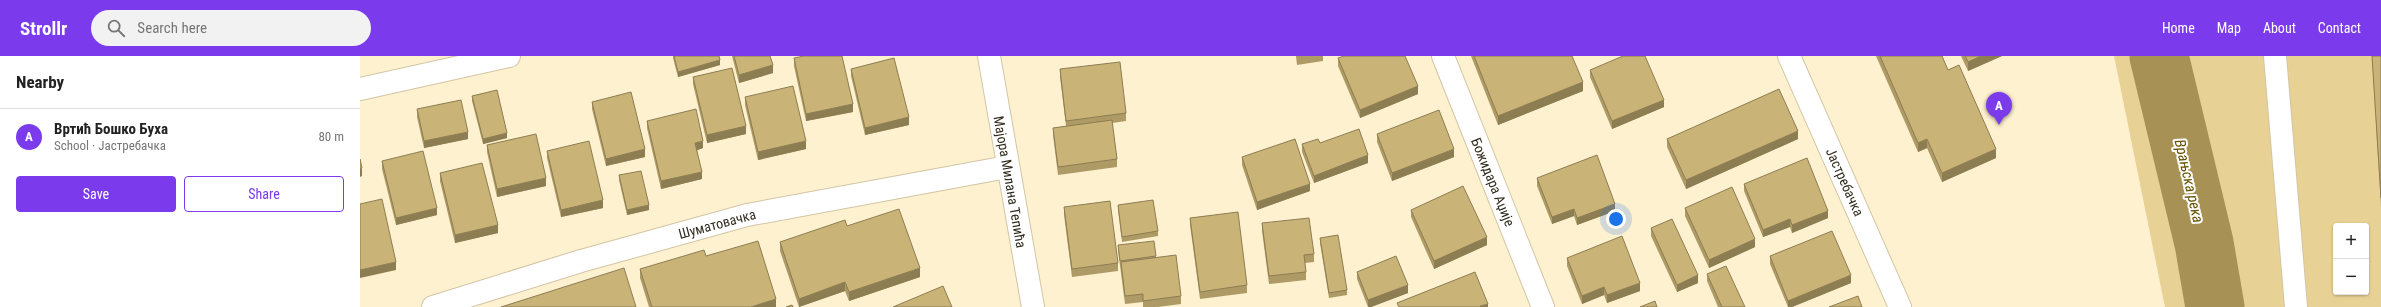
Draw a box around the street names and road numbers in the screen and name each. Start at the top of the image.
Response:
street label: Мајора Милана Тепића [991,115,1029,249]
street label: Божидара Аџије [1468,135,1518,229]
street label: Јастребачка [1823,145,1867,219]
street label: Шуматовачка [677,206,757,242]

